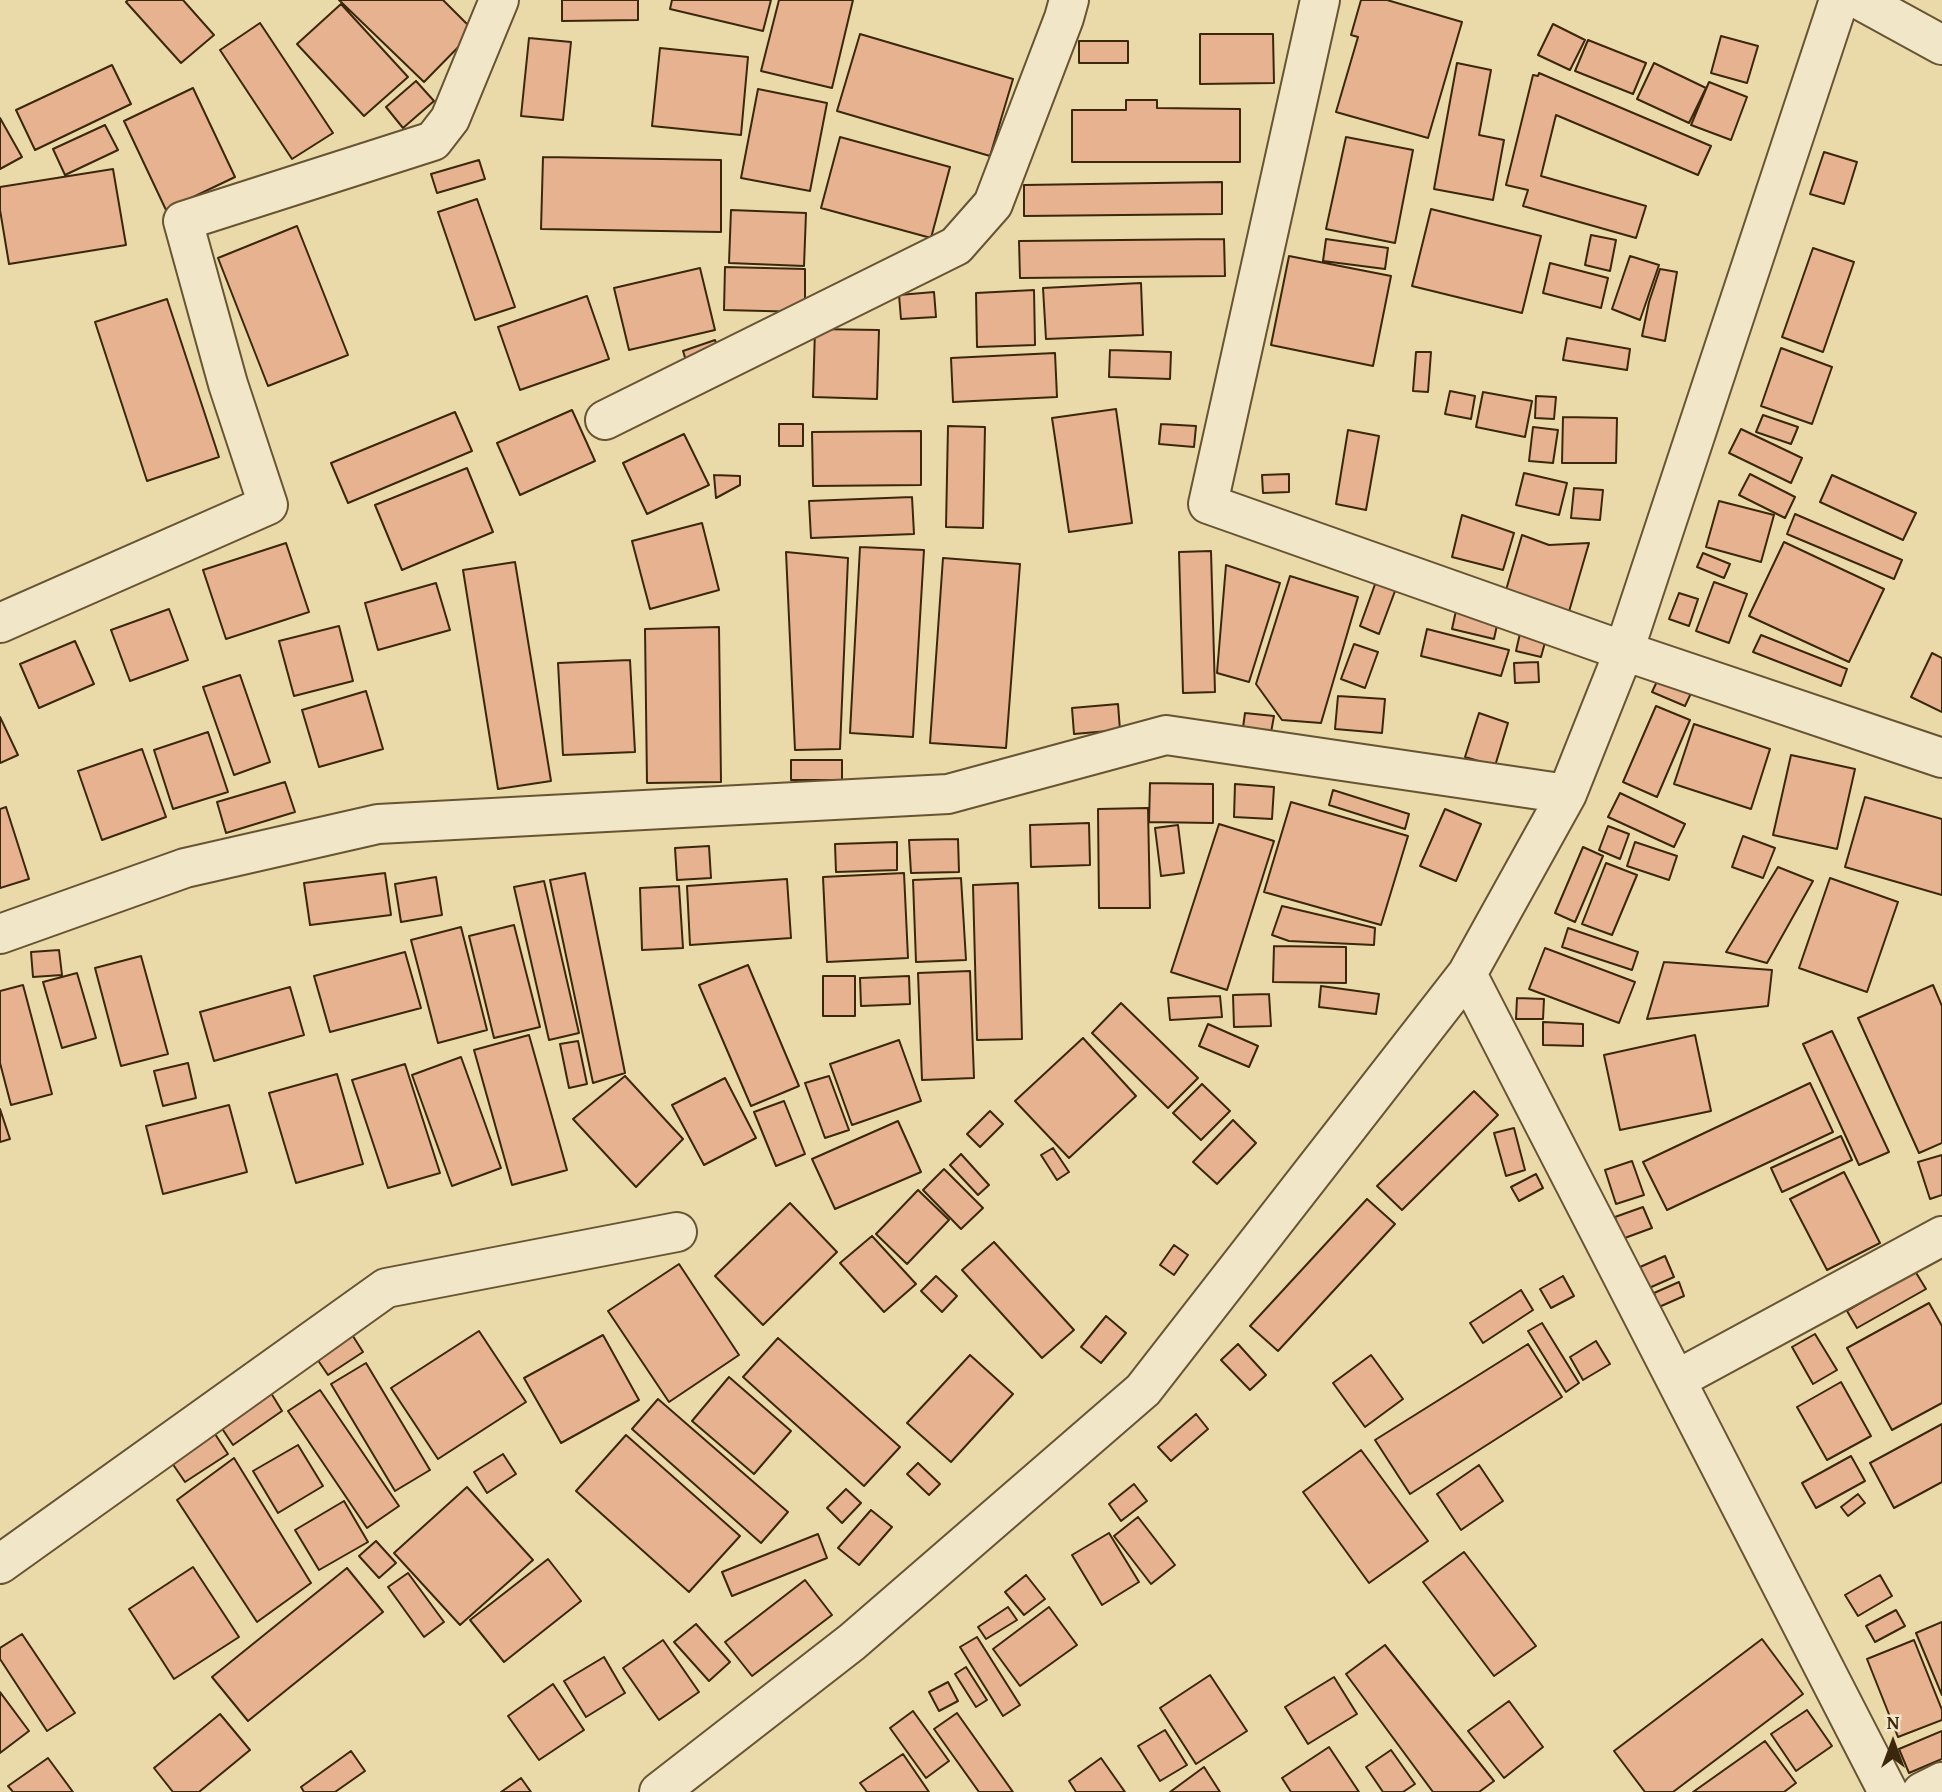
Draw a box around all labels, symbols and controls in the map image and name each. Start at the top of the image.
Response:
north arrow [1858,1708,1928,1778]
text: N [1887,1708,1899,1736]

